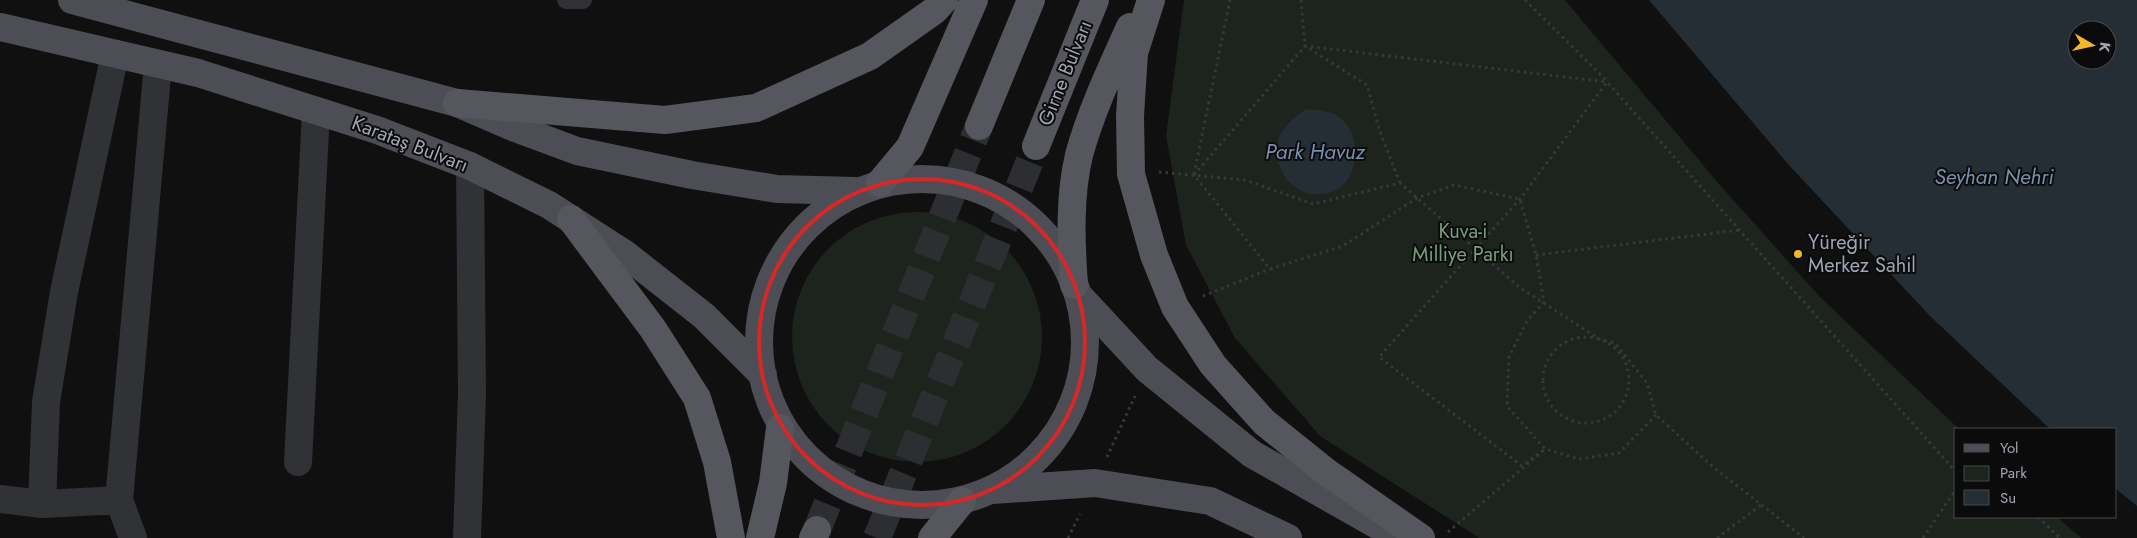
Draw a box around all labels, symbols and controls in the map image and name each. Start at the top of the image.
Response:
street label: Girne Bulvarı [1031,16,1099,130]
north arrow [2067,20,2117,70]
text: K [2094,41,2115,54]
street label: Karataş Bulvarı [348,108,472,180]
water label: Park Havuz [1265,137,1366,167]
water label: Seyhan Nehri [1935,162,2054,192]
park label: Kuva-i Milliye Parkı [1412,217,1514,269]
place label: Yüreğir Merkez Sahil [1808,228,1916,280]
marker: Yüreğir Merkez Sahil [1792,248,1804,260]
legend [1954,428,2117,518]
text: Yol [2000,437,2019,459]
text: Park [2000,462,2027,484]
text: Su [2000,487,2016,509]

